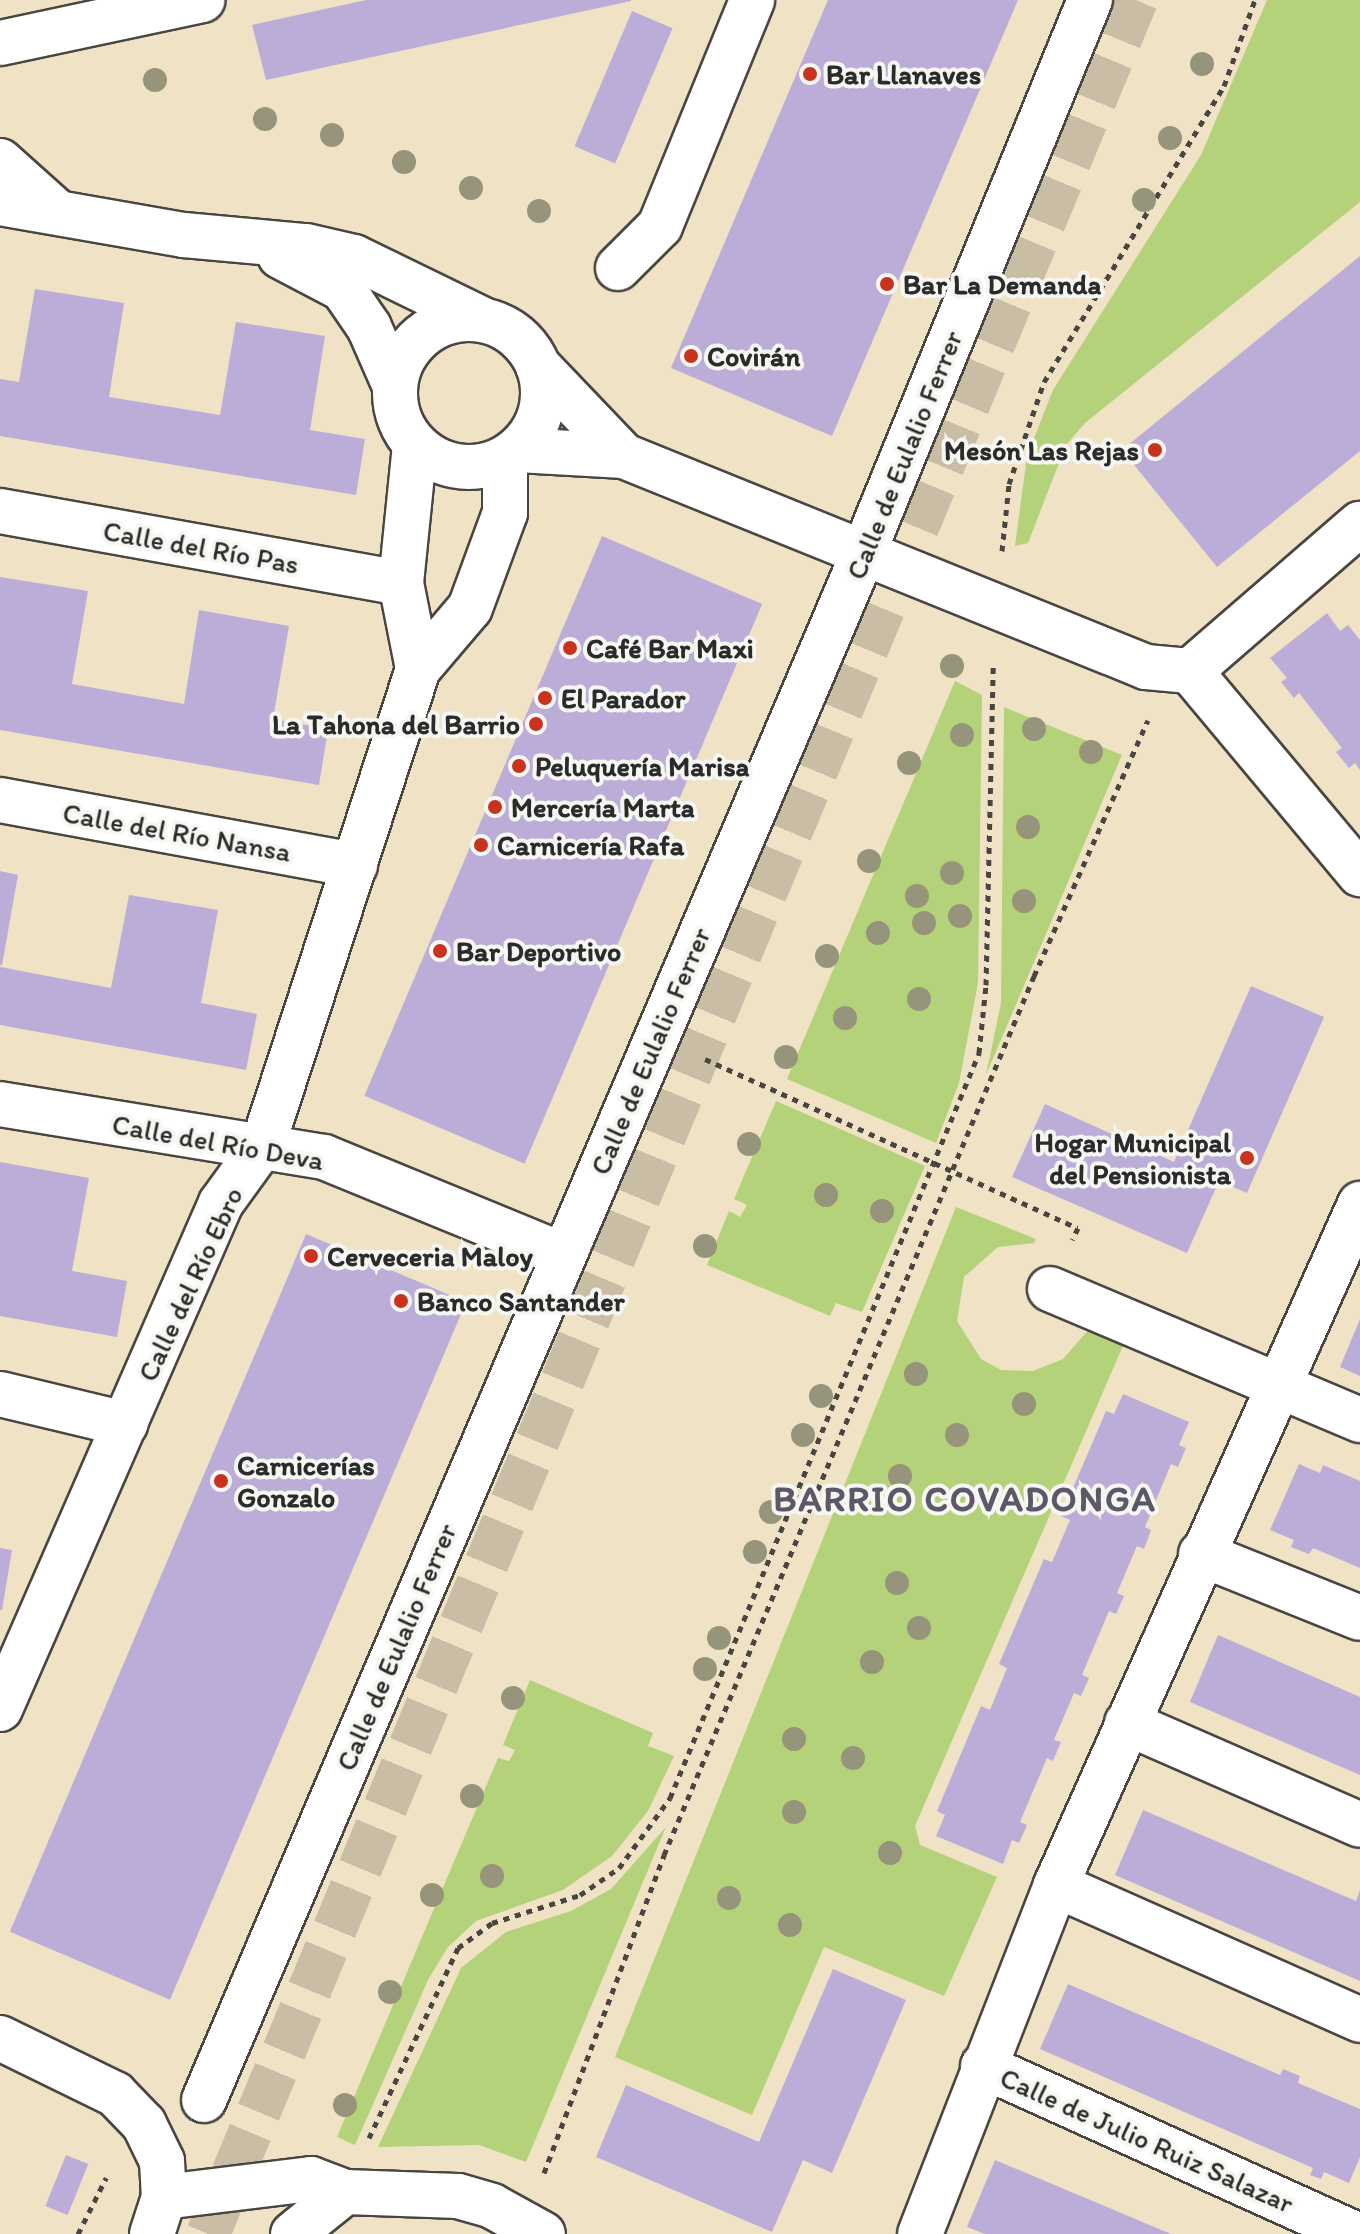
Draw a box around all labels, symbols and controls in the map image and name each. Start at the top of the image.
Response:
place label: Bar Llanaves [826,57,980,91]
marker: Bar Llanaves [801,65,819,83]
place label: Bar La Demanda [903,267,1102,301]
marker: Bar La Demanda [878,275,896,293]
street label: Calle de Eulalio Ferrer [839,326,969,584]
place label: Covirán [707,339,800,373]
marker: Covirán [682,347,700,365]
place label: Mesón Las Rejas [945,433,1139,467]
marker: Mesón Las Rejas [1146,441,1164,459]
street label: Calle del Río Pas [101,513,301,581]
place label: Café Bar Maxi [586,631,756,665]
marker: Café Bar Maxi [561,639,579,657]
place label: El Parador [561,681,686,715]
marker: El Parador [536,689,554,707]
place label: La Tahona del Barrio [274,707,520,741]
marker: La Tahona del Barrio [527,715,545,733]
place label: Peluquería Marisa [535,749,750,783]
marker: Peluquería Marisa [510,757,528,775]
place label: Mercería Marta [511,790,695,824]
street label: Calle del Río Nansa [60,795,294,869]
marker: Mercería Marta [486,798,504,816]
place label: Carnicería Rafa [497,828,684,862]
marker: Carnicería Rafa [472,836,490,854]
street label: Calle de Eulalio Ferrer [583,923,717,1179]
place label: Bar Deportivo [456,934,622,968]
marker: Bar Deportivo [431,942,449,960]
street label: Calle del Río Deva [110,1107,326,1177]
place label: Hogar Municipal del Pensionista [1035,1125,1231,1191]
marker: Hogar Municipal del Pensionista [1238,1149,1256,1167]
street label: Calle del Río Ebro [130,1181,250,1387]
place label: Cerveceria Maloy [327,1239,533,1273]
marker: Cerveceria Maloy [302,1247,320,1265]
place label: Banco Santander [417,1284,625,1318]
marker: Banco Santander [392,1292,410,1310]
place label: Carnicerías Gonzalo [237,1448,375,1514]
marker: Carnicerías Gonzalo [212,1472,230,1490]
district label: BARRIO COVADONGA [774,1477,1156,1521]
street label: Calle de Eulalio Ferrer [329,1519,463,1775]
street label: Calle de Julio Ruiz Salazar [995,2060,1299,2220]

